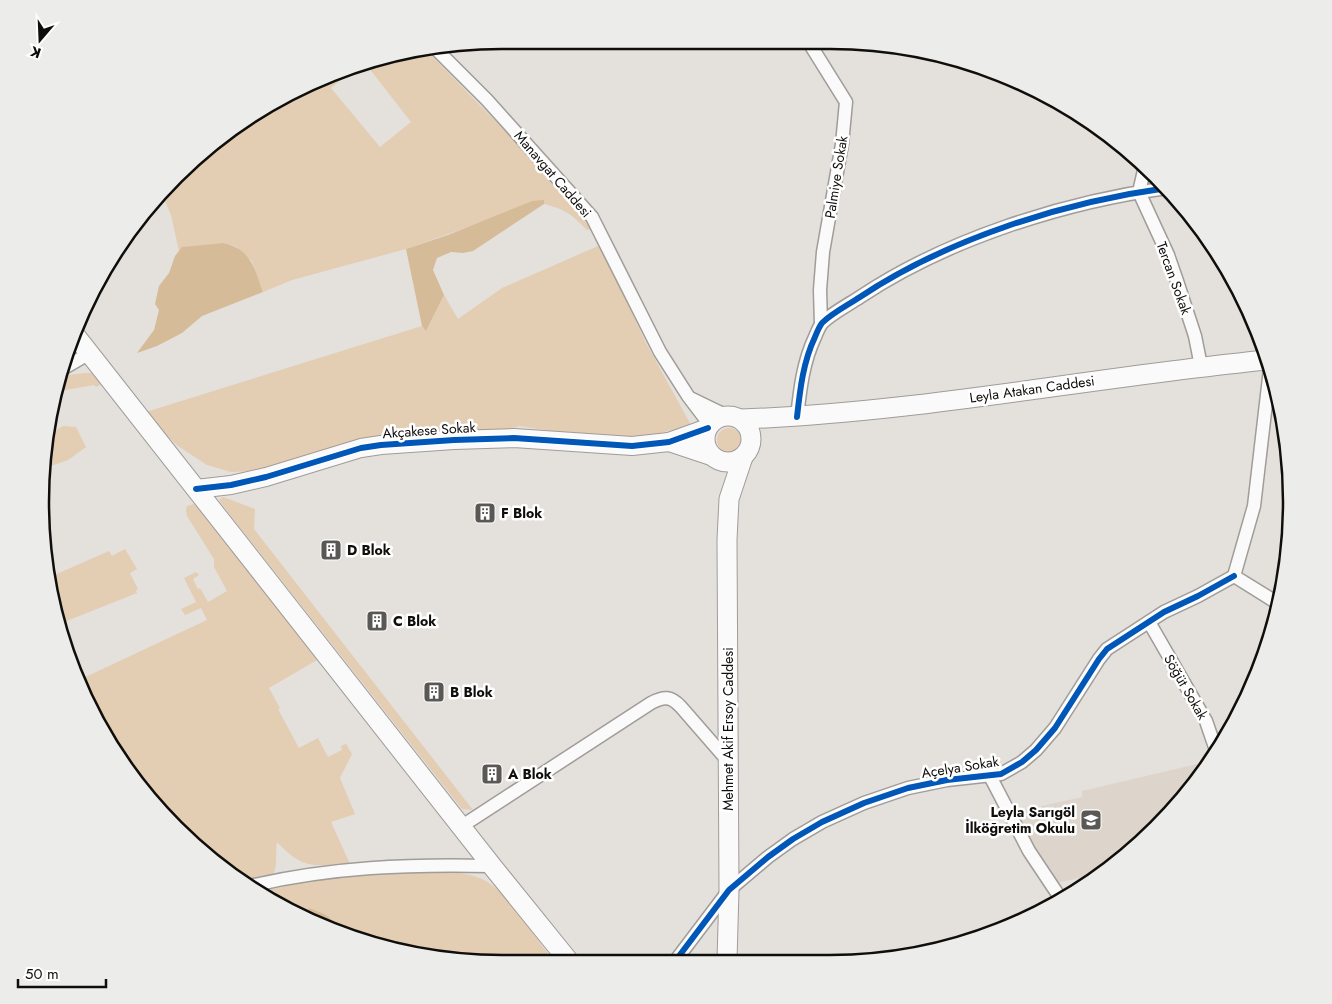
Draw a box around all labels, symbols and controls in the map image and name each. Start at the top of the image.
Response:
north arrow [15,15,65,65]
text: K [28,41,44,63]
street label: Manavgat Caddesi [510,126,596,222]
street label: Palmiye Sokak [820,133,853,220]
street label: Tercan Sokak [1152,239,1197,318]
street label: Leyla Atakan Caddesi [968,370,1096,408]
street label: Akçakese Sokak [382,417,477,443]
building icon: F Blok [473,501,497,525]
place label: F Blok [501,503,542,523]
building icon: D Blok [319,538,343,562]
place label: D Blok [347,540,391,560]
building icon: C Blok [365,609,389,633]
place label: C Blok [393,611,436,631]
street label: Mehmet Akif Ersoy Caddesi [718,647,738,811]
street label: Söğüt Sokak [1159,651,1213,724]
building icon: B Blok [422,680,446,704]
place label: B Blok [450,682,493,702]
street label: Açelya Sokak [920,751,1001,783]
building icon: A Blok [480,762,504,786]
place label: A Blok [507,764,552,784]
place label: Leyla Sarıgöl İlköğretim Okulu [965,802,1075,838]
school or university icon: Leyla Sarıgöl İlköğretim Okulu [1079,808,1103,832]
scale bar [18,956,105,988]
text: 50 m [25,963,59,985]

